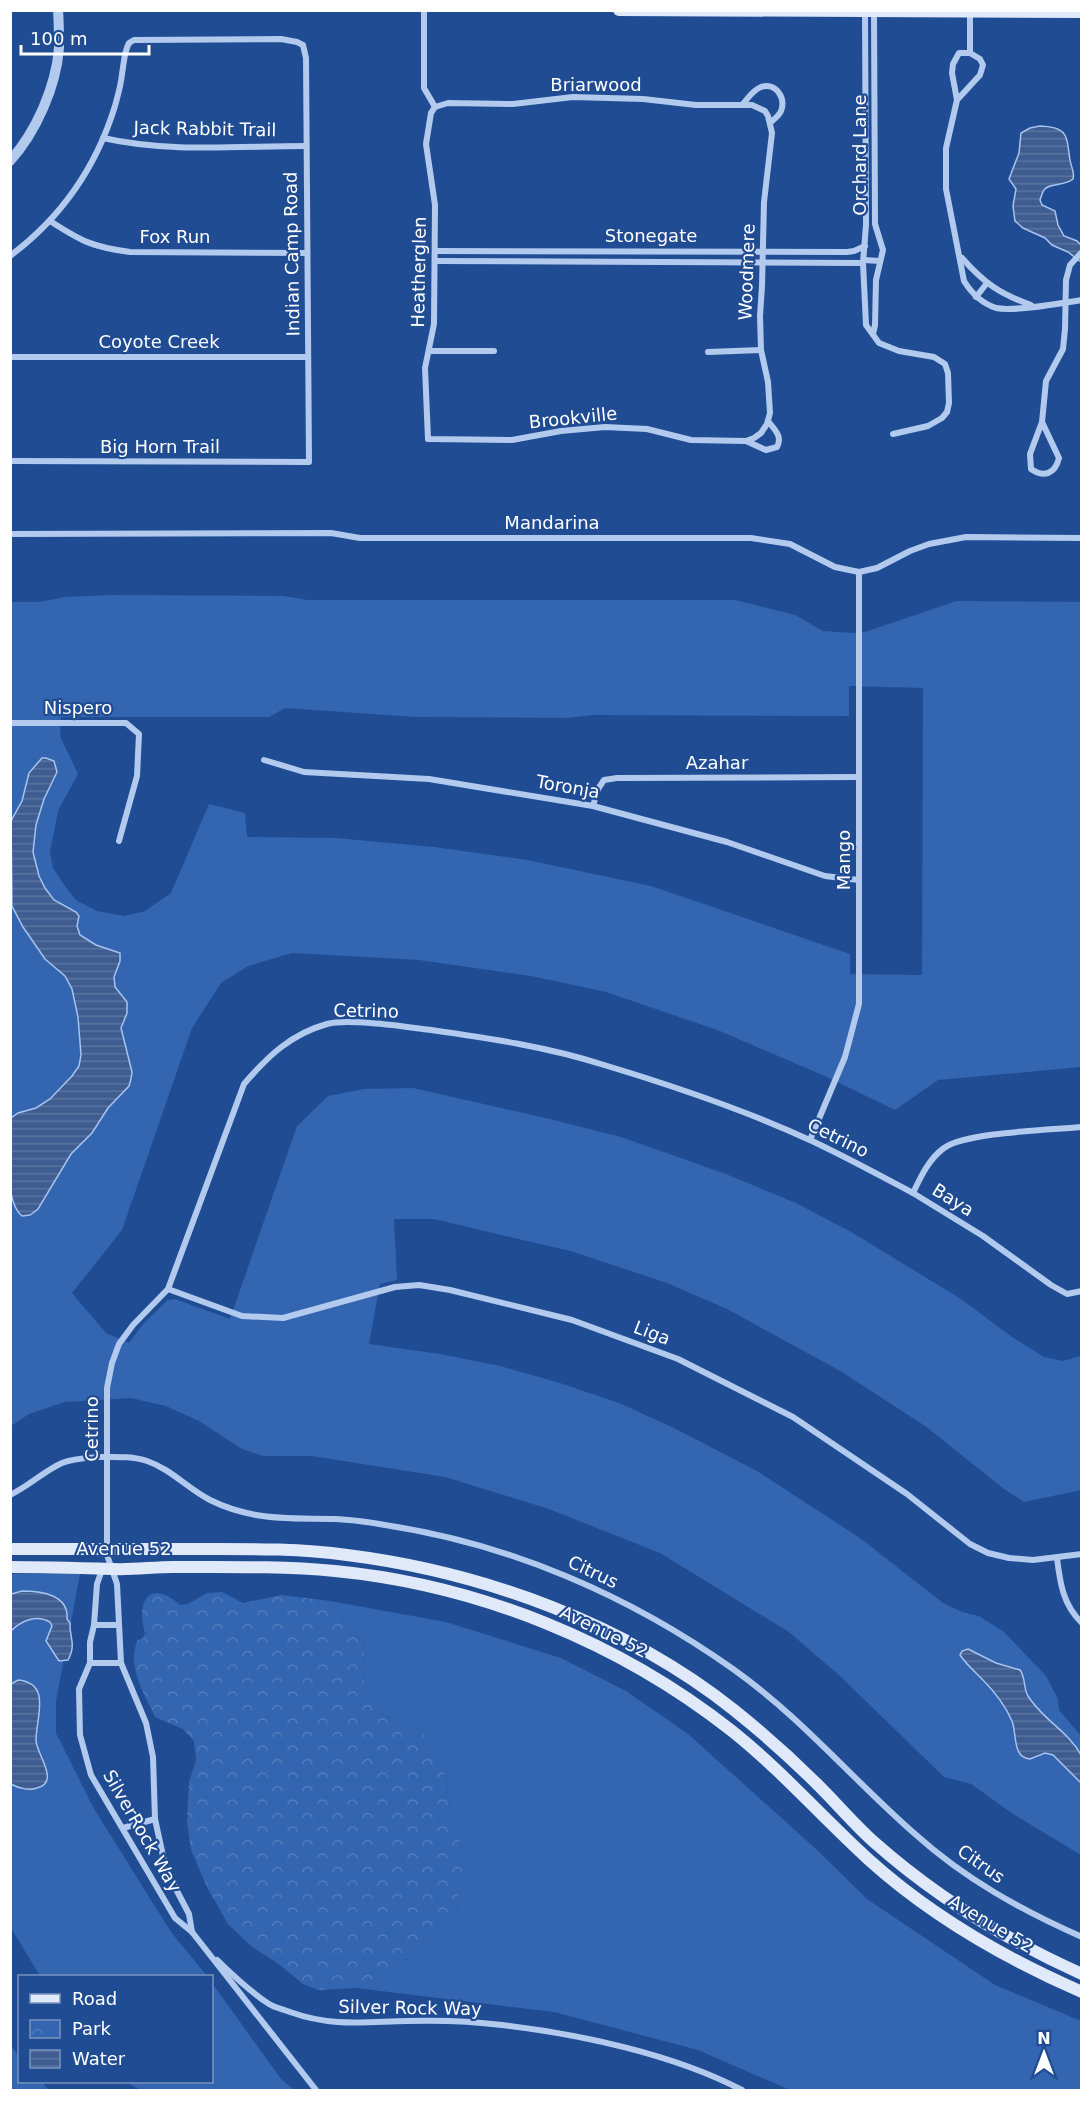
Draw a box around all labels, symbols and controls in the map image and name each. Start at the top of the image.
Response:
scale bar [21,18,148,56]
text: 100 m [30,28,88,49]
street label: Briarwood [550,74,642,95]
street label: Orchard Lane [849,94,870,216]
street label: Jack Rabbit Trail [132,117,277,140]
street label: Indian Camp Road [280,171,303,337]
street label: Heatherglen [407,216,430,328]
street label: Woodmere [734,223,759,321]
street label: Stonegate [605,225,697,246]
street label: Fox Run [139,226,211,247]
street label: Coyote Creek [98,331,220,352]
street label: Brookville [528,402,618,433]
street label: Big Horn Trail [100,436,220,457]
street label: Mandarina [504,512,600,533]
street label: Nispero [44,697,112,718]
street label: Azahar [686,752,749,773]
street label: Toronja [534,770,602,802]
street label: Mango [833,830,854,890]
street label: Cetrino [333,999,399,1022]
street label: Cetrino [804,1114,872,1161]
street label: Baya [929,1179,978,1220]
street label: Liga [631,1316,673,1349]
street label: Cetrino [81,1396,102,1462]
street label: Avenue 52 [76,1538,172,1559]
street label: Citrus [565,1551,622,1592]
street label: Avenue 52 [557,1601,652,1662]
street label: SilverRock Way [99,1766,186,1896]
street label: Citrus [954,1840,1009,1887]
street label: Avenue 52 [945,1890,1038,1957]
legend [18,1975,213,2083]
text: Road [72,1988,117,2009]
street label: Silver Rock Way [338,1996,482,2019]
text: Park [72,2018,111,2039]
north arrow [1014,2023,1074,2083]
text: N [1037,2029,1051,2048]
text: Water [72,2048,126,2069]

